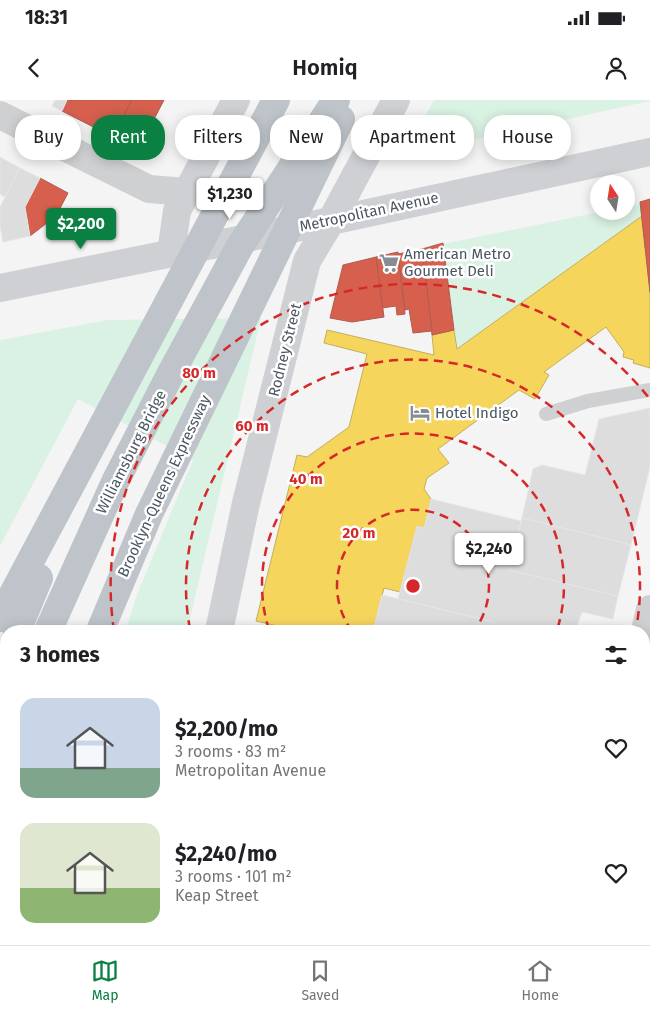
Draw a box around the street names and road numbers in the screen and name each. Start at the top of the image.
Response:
street label: Metropolitan Avenue [298,188,440,236]
street label: Rodney Street [265,301,305,399]
street label: Williamsburg Bridge [92,387,170,517]
street label: Brooklyn-Queens Expressway [114,392,214,580]

